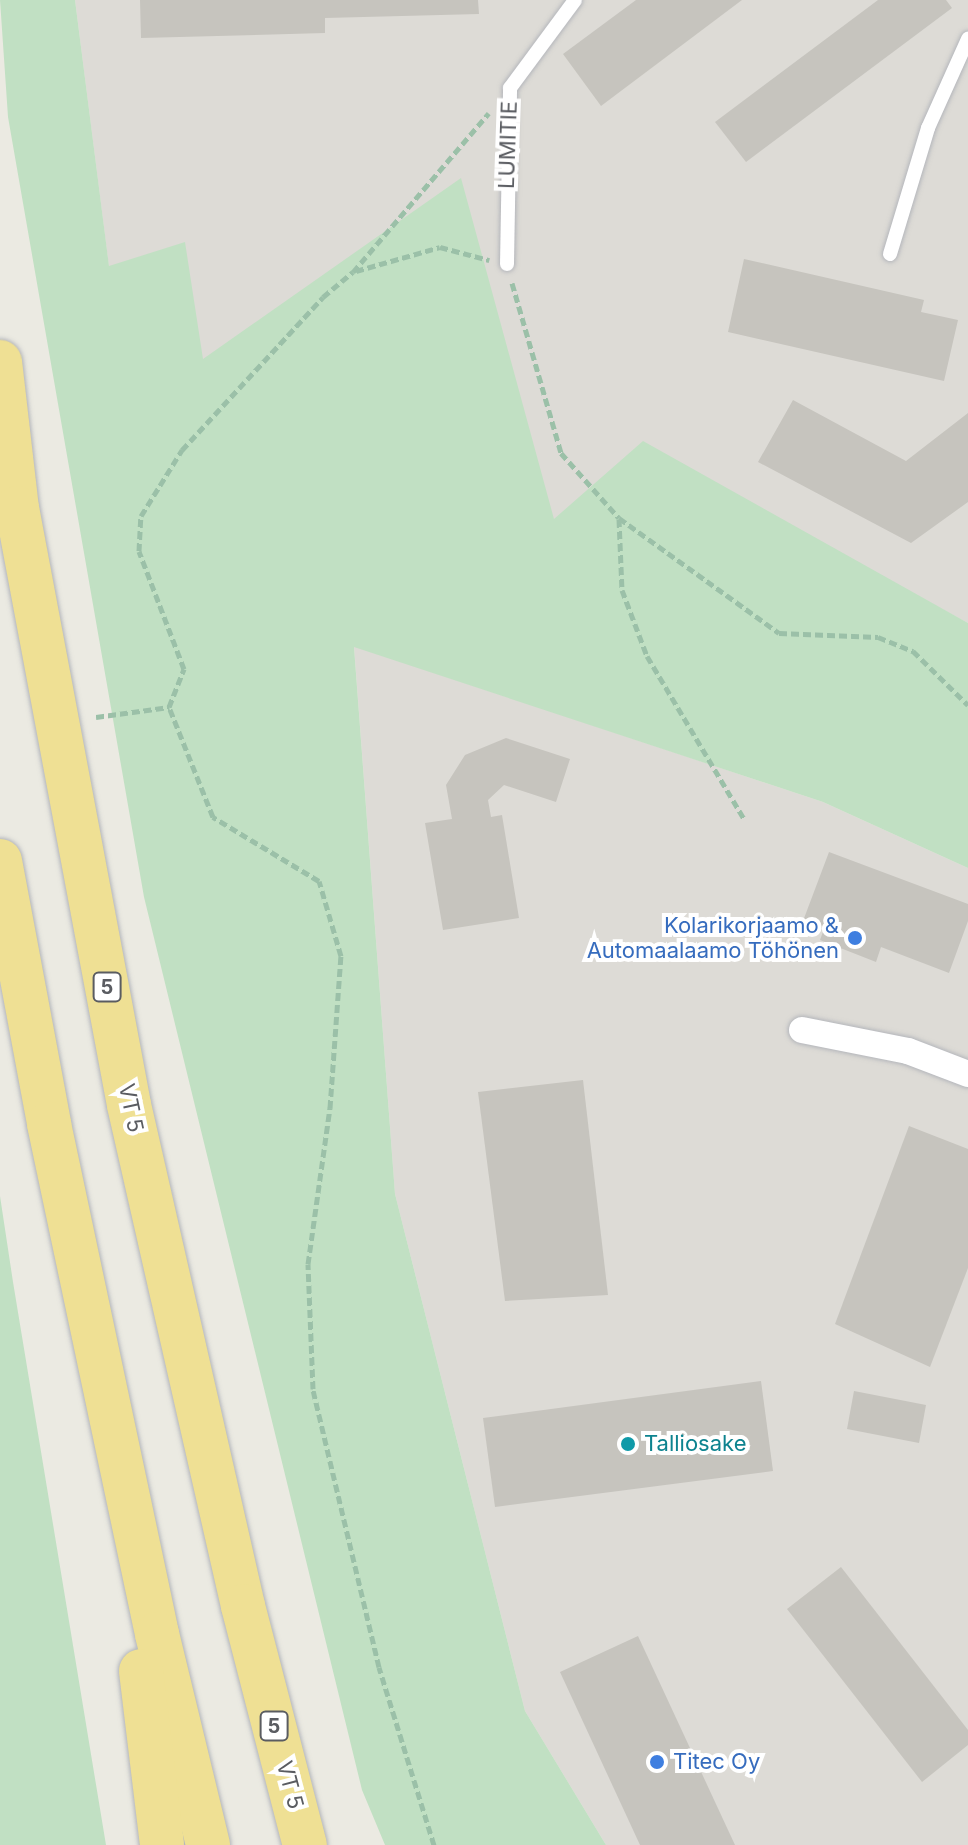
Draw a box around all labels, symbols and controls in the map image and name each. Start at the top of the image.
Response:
street label: LUMITIE [493,101,523,189]
place label: Kolarikorjaamo & Automaalaamo Töhönen [587,912,839,964]
marker: Kolarikorjaamo & Automaalaamo Töhönen [846,929,864,947]
road number: 5 [91,971,123,1003]
street label: VT 5 [113,1081,149,1135]
place label: Talliosake [644,1431,746,1457]
marker: Talliosake [619,1435,637,1453]
road number: 5 [258,1710,290,1742]
place label: Titec Oy [673,1749,760,1775]
marker: Titec Oy [648,1753,666,1771]
street label: VT 5 [271,1758,309,1812]

